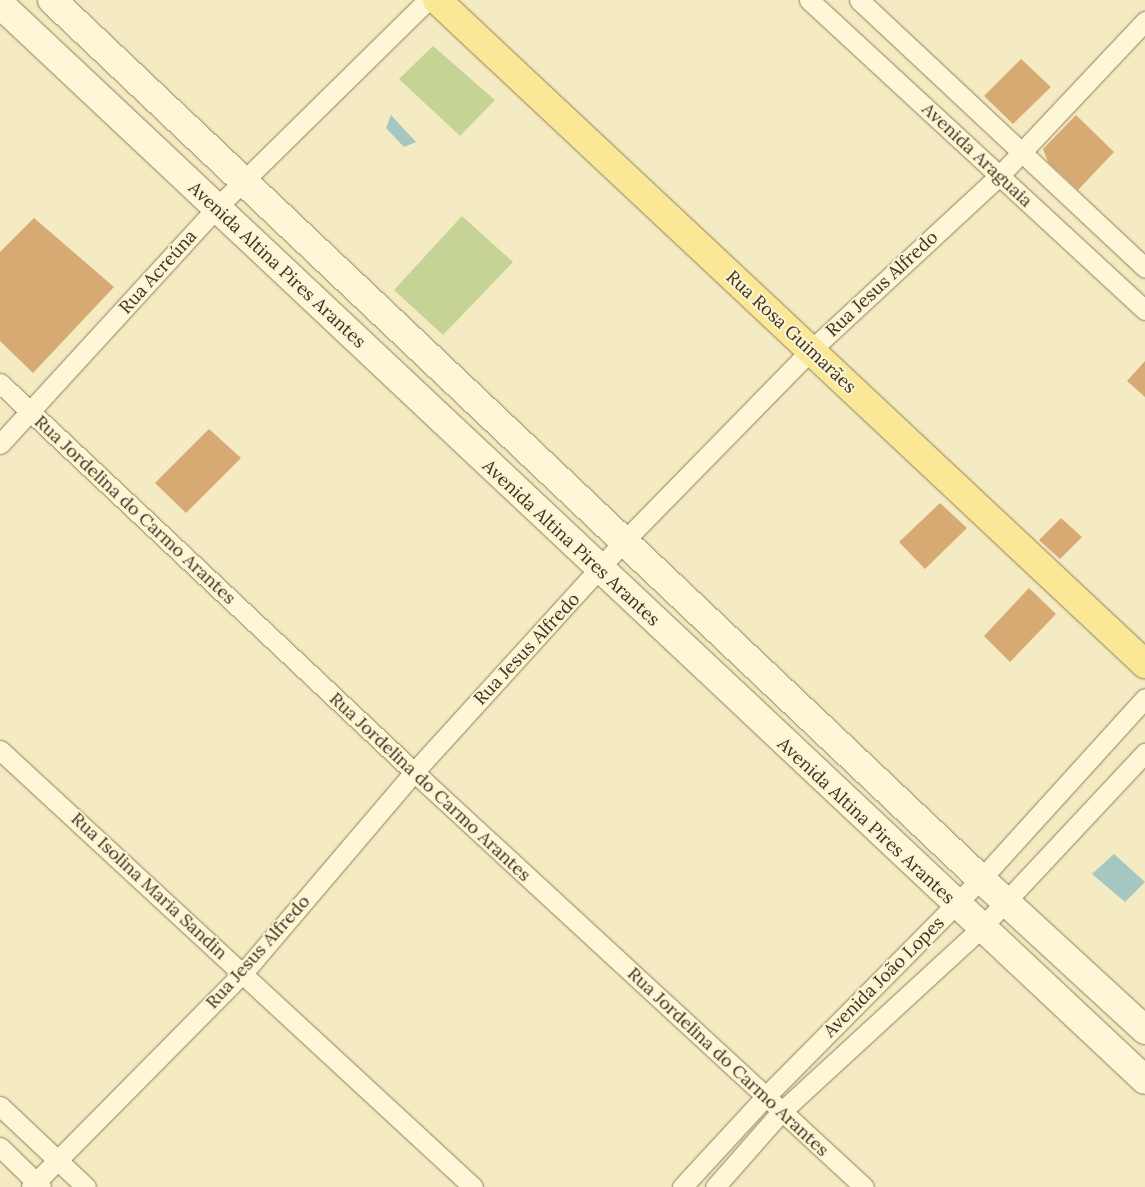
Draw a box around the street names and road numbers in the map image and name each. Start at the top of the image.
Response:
street label: Avenida Araguaia [917,98,1037,212]
street label: Avenida Altina Pires Arantes [184,177,370,353]
street label: Rua Acreúna [115,226,201,318]
street label: Rua Jesus Alfredo [822,227,942,341]
street label: Rua Rosa Guimarães [721,266,861,398]
street label: Rua Jordelina do Carmo Arantes [30,411,240,609]
street label: Avenida Altina Pires Arantes [478,455,664,631]
street label: Rua Jesus Alfredo [470,589,584,709]
street label: Rua Jordelina do Carmo Arantes [325,688,535,886]
street label: Avenida Altina Pires Arantes [773,733,959,909]
street label: Rua Isolina Maria Sandin [66,808,232,964]
street label: Rua Jesus Alfredo [201,891,315,1013]
street label: Avenida João Lopes [819,912,949,1042]
street label: Rua Jordelina do Carmo Arantes [623,963,833,1161]

